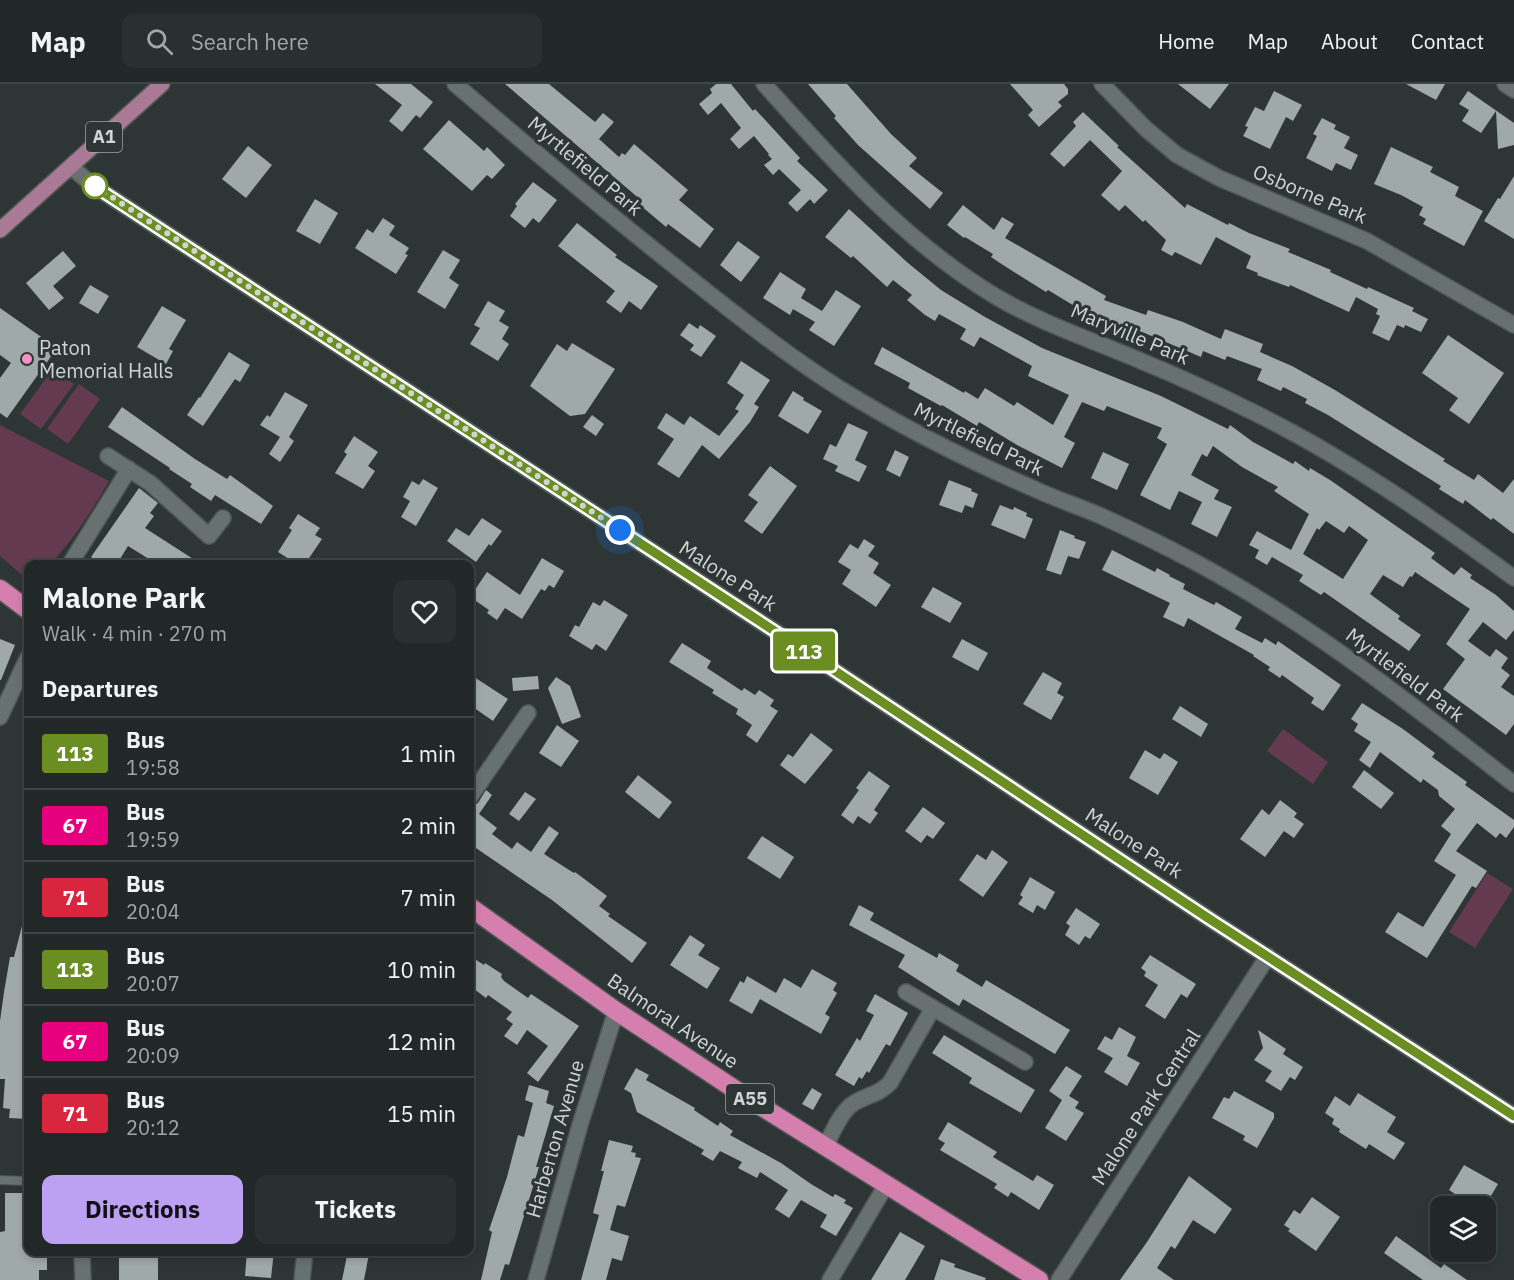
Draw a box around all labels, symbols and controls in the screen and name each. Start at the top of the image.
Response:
search box [122,14,542,68]
text: Map [30,23,86,60]
icon: search [143,25,176,58]
text: Search here [191,27,309,56]
text: Home [1158,27,1215,55]
text: Map [1248,27,1288,55]
text: About [1321,27,1378,55]
text: Contact [1411,27,1484,55]
street label: Myrtlefield Park [522,110,649,222]
road number: A1 [86,122,122,152]
street label: Osborne Park [1249,157,1372,230]
unlabelled marker [82,173,108,199]
street label: Maryville Park [1067,296,1194,371]
place label: Paton Memorial Halls [39,334,173,384]
marker: Paton Memorial Halls [20,352,34,366]
street label: Myrtlefield Park [910,395,1049,482]
your location [605,515,635,545]
street label: Malone Park [674,534,783,617]
text: Malone Park [42,579,206,616]
button: heart [393,580,456,643]
text: Walk · 4 min · 270 m [42,620,227,647]
street label: Myrtlefield Park [1341,621,1470,728]
line badge: 113 [770,632,838,670]
text: 113 [785,637,823,665]
text: Departures [42,674,158,703]
text: Bus [126,725,165,754]
text: 113 [56,739,94,767]
text: 1 min [400,739,456,768]
text: 19:58 [126,754,180,781]
text: Bus [126,797,165,826]
street label: Malone Park [1080,801,1189,884]
text: 67 [62,811,88,839]
text: 2 min [400,811,456,840]
text: 19:59 [126,826,180,853]
text: Bus [126,869,165,898]
text: 71 [62,883,88,911]
text: 7 min [400,883,456,912]
text: 20:04 [126,898,180,925]
text: Bus [126,941,165,970]
text: 113 [56,955,94,983]
text: 10 min [387,955,456,984]
street label: Balmoral Avenue [602,967,744,1074]
text: 20:07 [126,970,180,997]
text: Bus [126,1013,165,1042]
street label: Malone Park Central [1085,1023,1206,1190]
text: 67 [62,1027,88,1055]
text: 12 min [387,1027,456,1056]
text: 20:09 [126,1042,180,1069]
street label: Harberton Avenue [519,1057,590,1221]
road number: A55 [726,1084,774,1114]
text: Bus [126,1085,165,1114]
text: 71 [62,1099,88,1127]
text: 15 min [387,1099,456,1128]
text: 20:12 [126,1114,180,1141]
button: Directions [42,1175,243,1244]
button: Tickets [255,1175,456,1244]
map controls [1430,1196,1496,1262]
button: layers [1430,1196,1496,1262]

